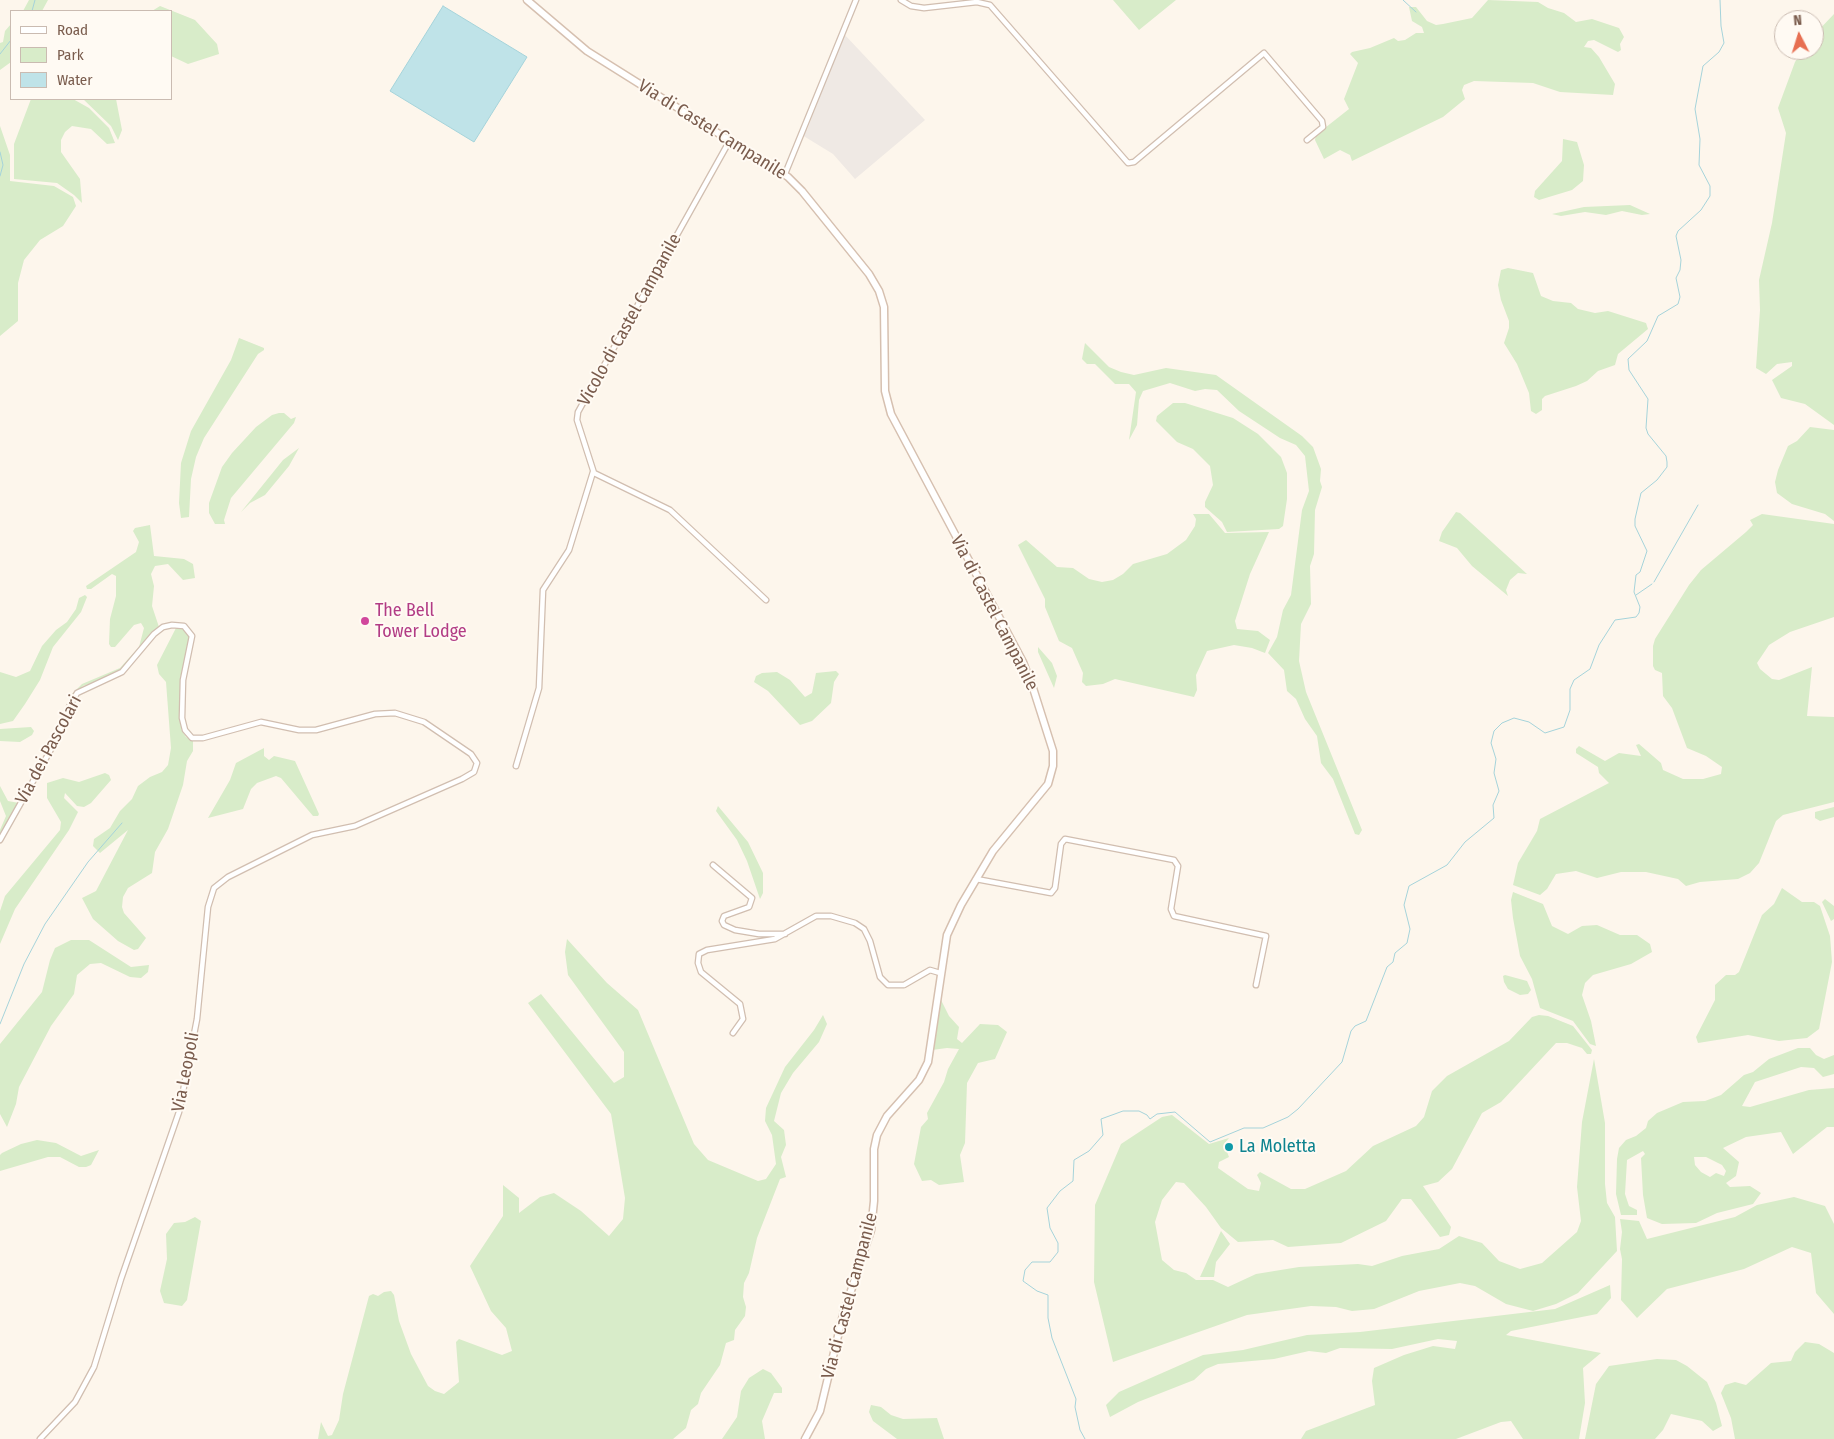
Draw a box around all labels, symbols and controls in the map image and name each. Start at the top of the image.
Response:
legend [10,10,172,100]
north arrow [1774,10,1824,60]
text: N [1793,12,1803,29]
text: Road [57,21,88,39]
text: Park [57,46,84,64]
text: Water [57,71,92,89]
street label: Via di Castel Campanile [634,75,790,185]
street label: Vicolo di Castel Campanile [574,230,686,410]
street label: Via di Castel Campanile [945,532,1043,694]
place label: The Bell Tower Lodge [375,600,467,642]
marker: The Bell Tower Lodge [359,615,371,627]
street label: Via dei Pascolari [11,692,87,808]
street label: Via Leopoli [168,1030,204,1114]
place label: La Moletta [1239,1136,1316,1158]
marker: La Moletta [1223,1141,1235,1153]
street label: Via di Castel Campanile [817,1210,883,1382]

